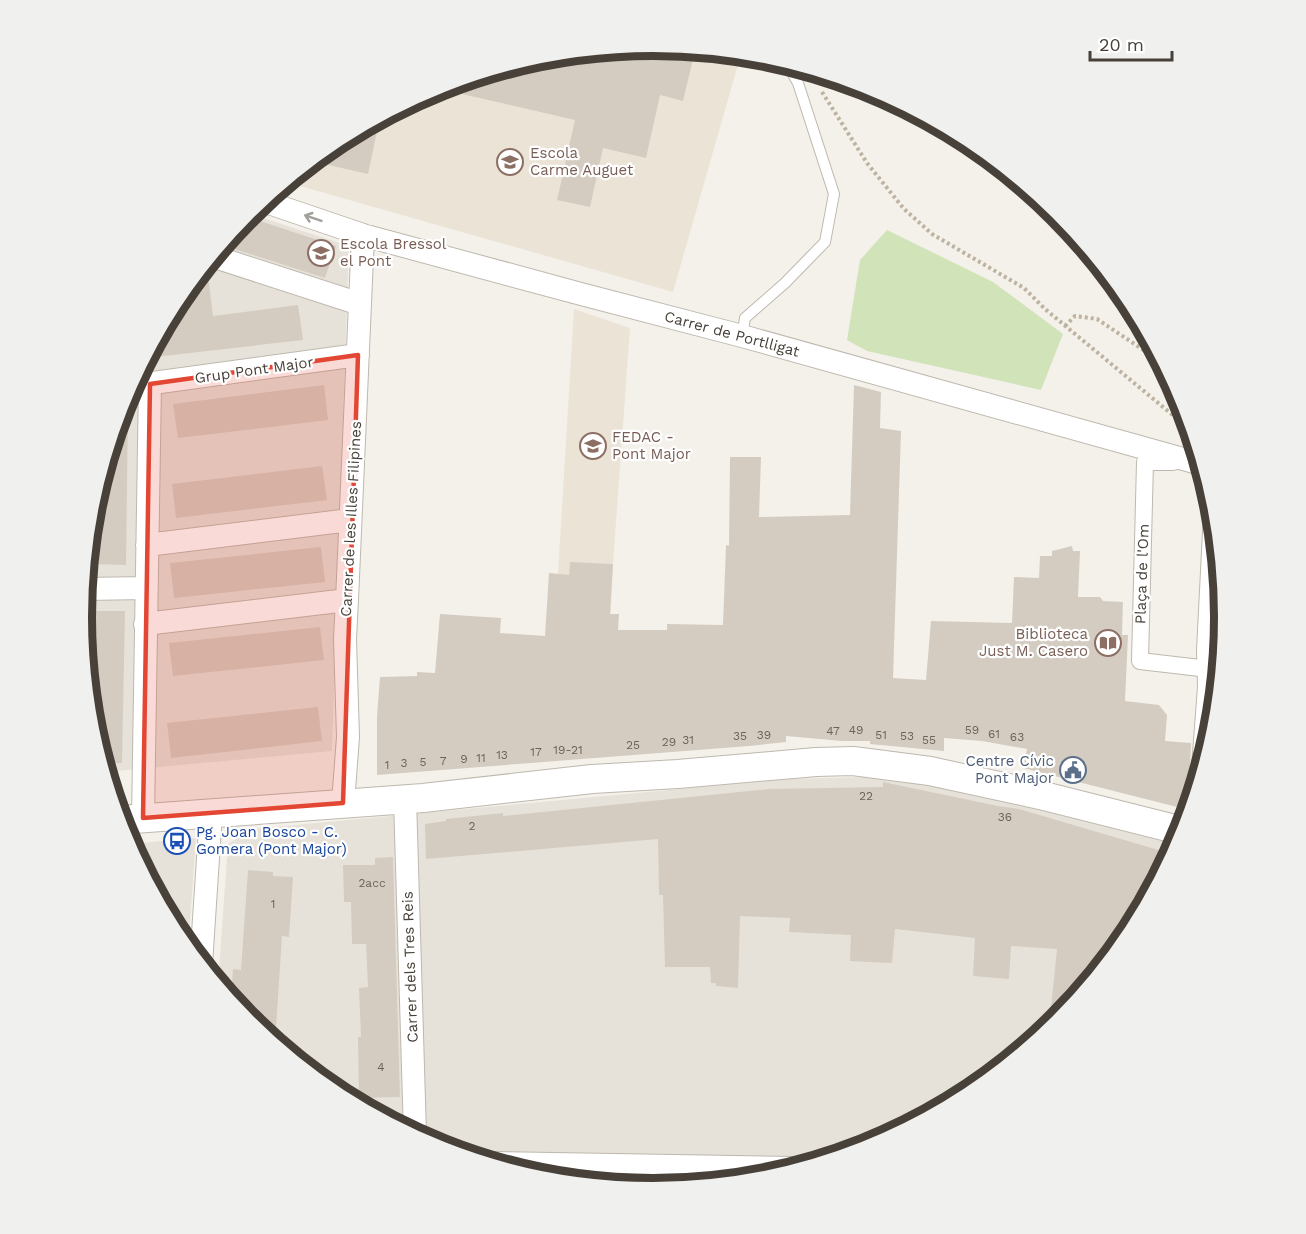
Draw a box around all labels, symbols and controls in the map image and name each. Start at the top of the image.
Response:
scale bar [1090,24,1172,62]
text: 20 m [1099,34,1144,55]
place label: Escola Carme Auguet [530,144,634,179]
school or university icon: Escola Carme Auguet [495,147,525,177]
one-way arrow [304,211,323,222]
place label: Escola Bressol el Pont [340,235,447,270]
school or university icon: Escola Bressol el Pont [306,238,336,268]
street label: Carrer de Portlligat [662,307,802,361]
street label: Grup Pont Major [193,353,315,387]
street label: Carrer de les Illes Filipines [337,421,365,617]
place label: FEDAC - Pont Major [612,428,691,463]
school or university icon: FEDAC - Pont Major [578,431,608,461]
street label: Plaça de l'Om [1131,524,1153,624]
place label: Biblioteca Just M. Casero [979,625,1089,660]
library icon: Biblioteca Just M. Casero [1093,628,1123,658]
house number: 49 [849,723,863,737]
house number: 59 [965,723,979,737]
house number: 47 [826,724,840,738]
house number: 61 [988,727,1000,741]
house number: 39 [757,728,771,742]
house number: 51 [875,728,887,742]
house number: 35 [733,729,747,743]
house number: 53 [900,729,914,743]
house number: 63 [1010,730,1024,744]
house number: 31 [682,733,694,747]
house number: 55 [922,733,936,747]
house number: 29 [662,735,676,749]
house number: 25 [626,738,640,752]
house number: 19-21 [553,743,583,757]
house number: 17 [530,745,542,759]
house number: 13 [496,748,508,762]
house number: 11 [476,751,486,765]
house number: 9 [460,752,468,766]
place label: Centre Cívic Pont Major [965,752,1054,787]
house number: 7 [440,754,447,768]
house number: 5 [420,755,427,769]
public building icon: Centre Cívic Pont Major [1058,755,1088,785]
house number: 3 [401,756,408,770]
house number: 1 [385,758,389,772]
house number: 22 [859,789,873,803]
house number: 36 [998,810,1012,824]
house number: 2 [469,819,476,833]
place label: Pg. Joan Bosco - C. Gomera (Pont Major) [196,823,347,858]
bus stop icon: Pg. Joan Bosco - C. Gomera (Pont Major) [162,826,192,856]
house number: 2acc [358,876,386,890]
street label: Carrer dels Tres Reis [398,891,422,1043]
house number: 1 [271,897,275,911]
house number: 4 [377,1060,385,1074]

